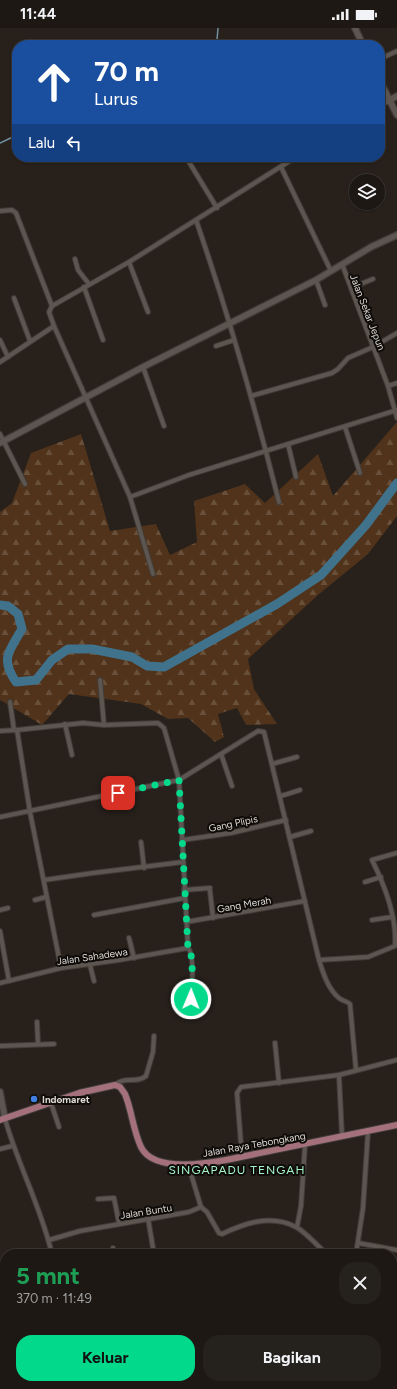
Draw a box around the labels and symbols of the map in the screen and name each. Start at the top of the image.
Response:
street label: Jalan Sekar Jepun [347,272,388,353]
pin [101,776,135,810]
street label: Gang Plipis [207,812,259,835]
street label: Gang Merah [216,893,273,916]
street label: Jalan Sahadewa [56,945,128,968]
position arrow [170,978,212,1020]
place label: Indomaret [42,1093,90,1106]
marker: Indomaret [29,1094,39,1104]
street label: Jalan Raya Tebongkang [202,1129,307,1160]
district label: SINGAPADU TENGAH [168,1163,306,1177]
street label: Jalan Buntu [119,1201,173,1222]

